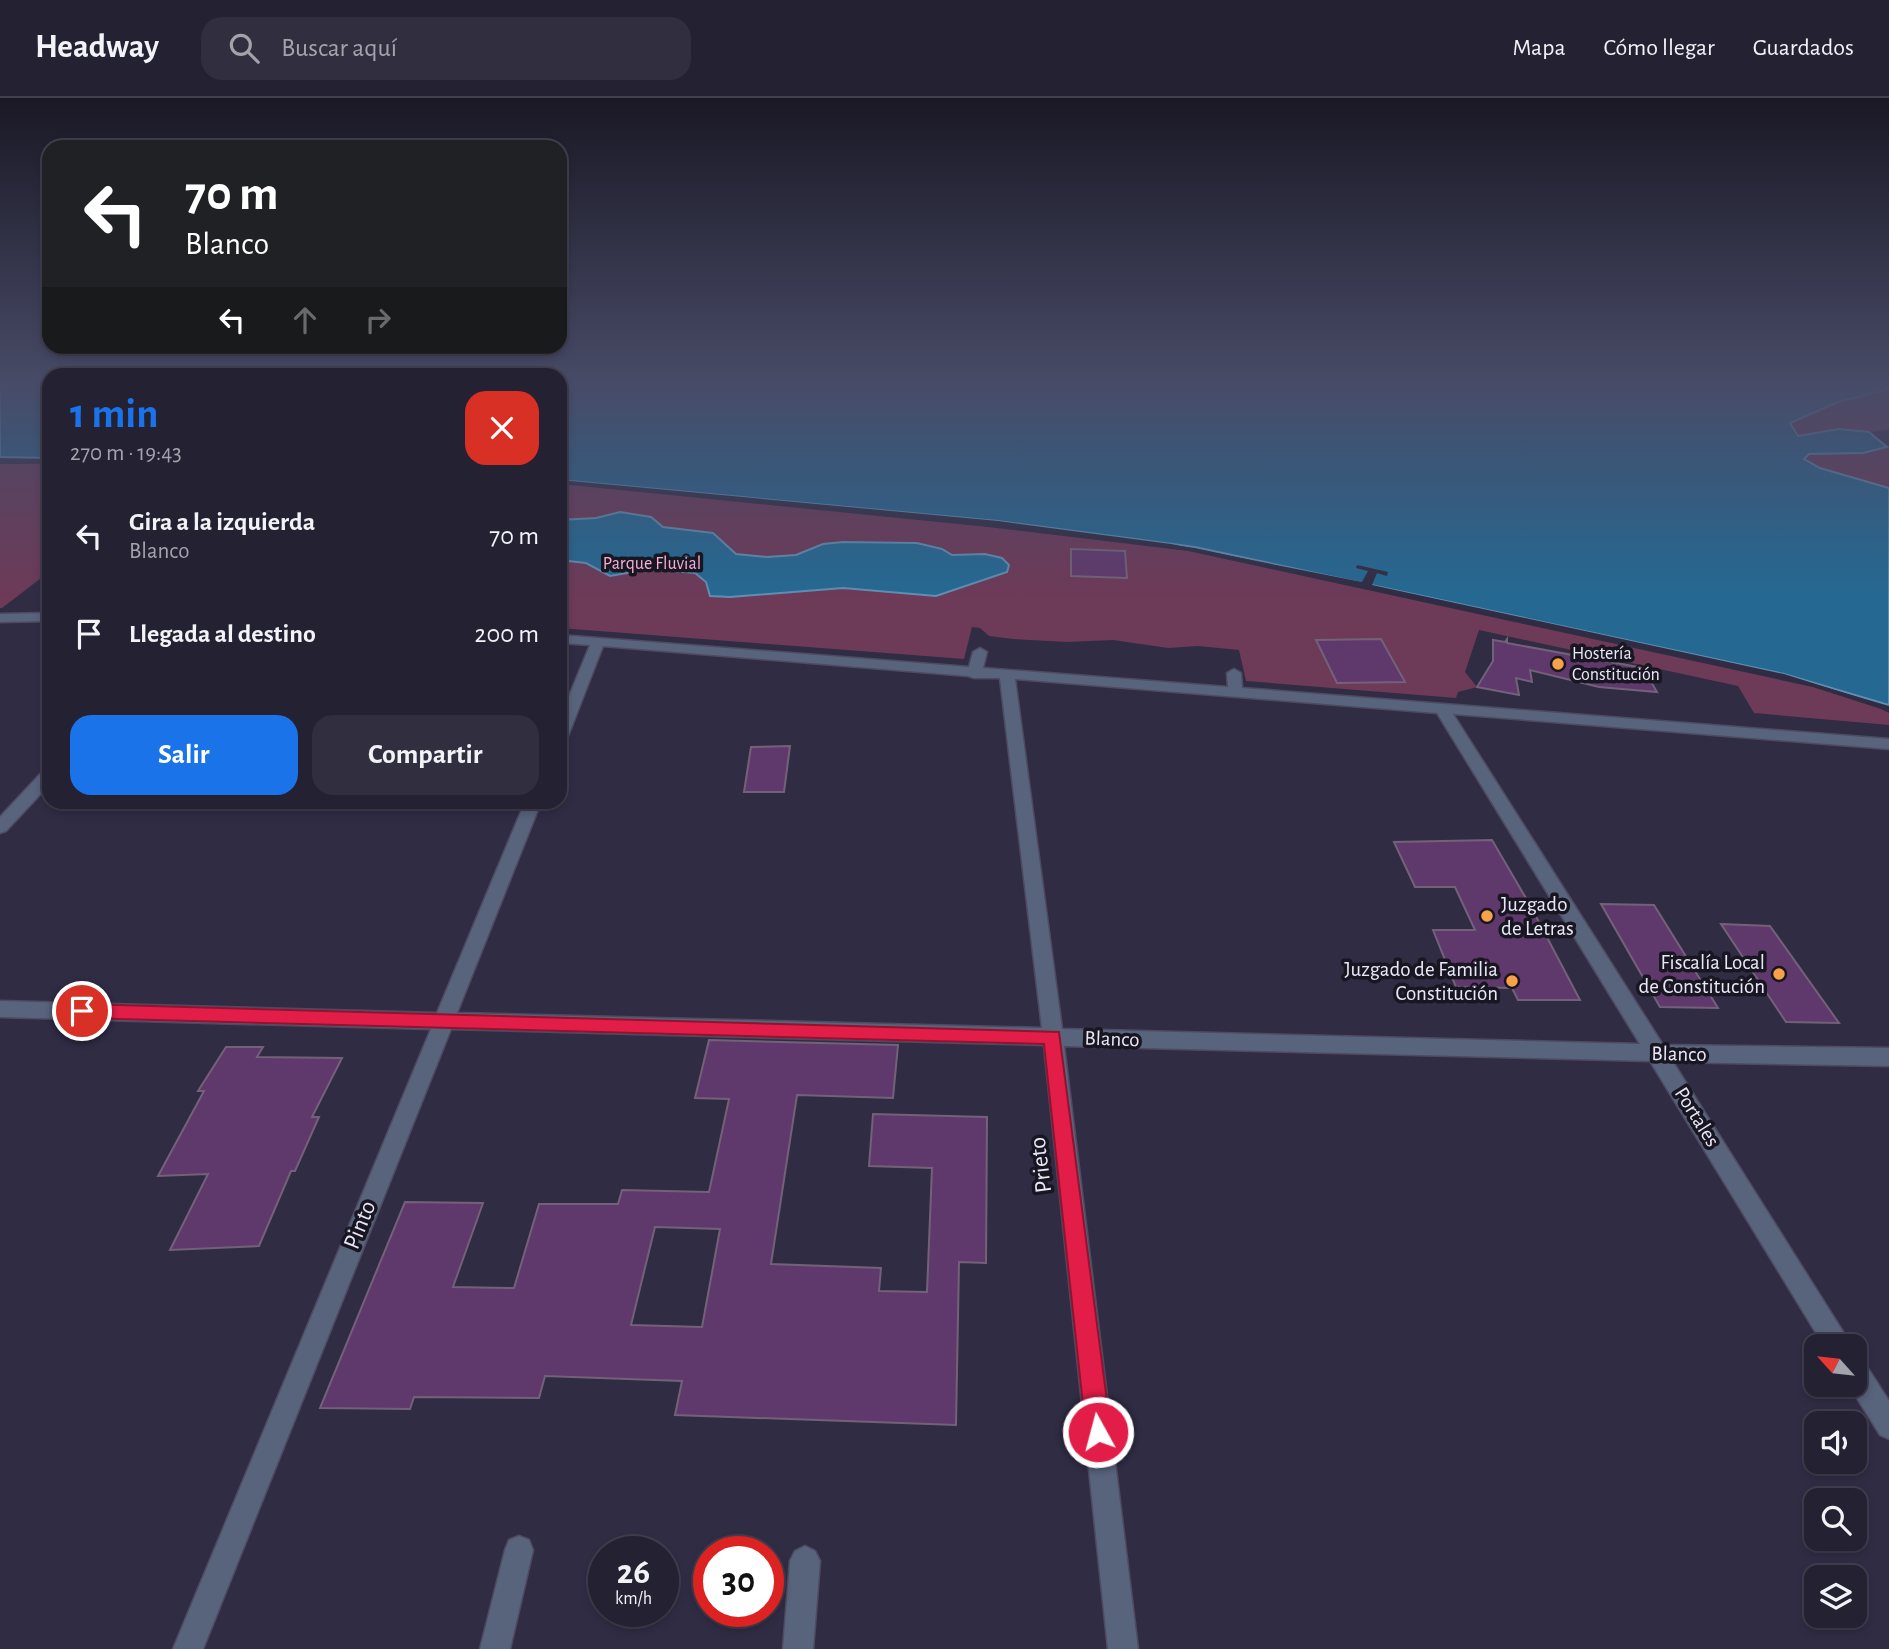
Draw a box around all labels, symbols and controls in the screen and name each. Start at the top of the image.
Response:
search box [201,17,691,80]
icon: search [225,29,263,67]
text: Headway [35,31,159,64]
text: Buscar aquí [281,35,397,61]
text: Mapa [1512,36,1566,60]
text: Cómo llegar [1604,36,1715,60]
text: Guardados [1753,36,1854,60]
icon: left [70,168,161,259]
text: 70 m [185,170,279,219]
text: Blanco [185,228,269,260]
icon: left [213,301,251,339]
icon: ahead [286,301,324,339]
icon: right [359,301,397,339]
button: close [465,391,539,465]
text: 1 min [70,393,159,435]
text: 270 m · 19:43 [70,442,182,465]
text: Gira a la izquierda [129,509,315,535]
icon: left [70,517,108,555]
text: 70 m [489,523,539,549]
text: Blanco [129,540,189,563]
park label: Parque Fluvial [603,555,701,573]
icon: arrive [70,615,108,653]
text: Llegada al destino [129,621,316,647]
text: 200 m [475,621,539,647]
place label: Hostería Constitución [1572,645,1660,684]
marker: Hostería Constitución [1550,656,1566,672]
button: Salir [70,715,298,795]
button: Compartir [312,715,539,795]
place label: Juzgado de Letras [1501,894,1574,939]
marker: Juzgado de Letras [1479,908,1495,924]
place label: Fiscalía Local de Constitución [1638,952,1765,997]
place label: Juzgado de Familia Constitución [1344,959,1498,1004]
marker: Fiscalía Local de Constitución [1771,966,1787,982]
marker: Juzgado de Familia Constitución [1504,973,1520,989]
pin [52,981,112,1041]
icon: arrive [63,992,101,1030]
street label: Blanco [1084,1028,1140,1050]
street label: Blanco [1651,1043,1707,1065]
street label: Portales [1671,1083,1723,1151]
street label: Prieto [1026,1136,1056,1194]
street label: Pinto [340,1197,380,1253]
north arrow [1804,1334,1867,1396]
map controls [1804,1334,1867,1628]
position arrow [1061,1395,1135,1469]
button: sound [1804,1411,1867,1474]
button: search [1804,1488,1867,1551]
speed limit sign: 30 [693,1536,784,1627]
text: 26 [617,1555,650,1590]
button: layers [1804,1565,1867,1628]
text: km/h [615,1590,652,1608]

